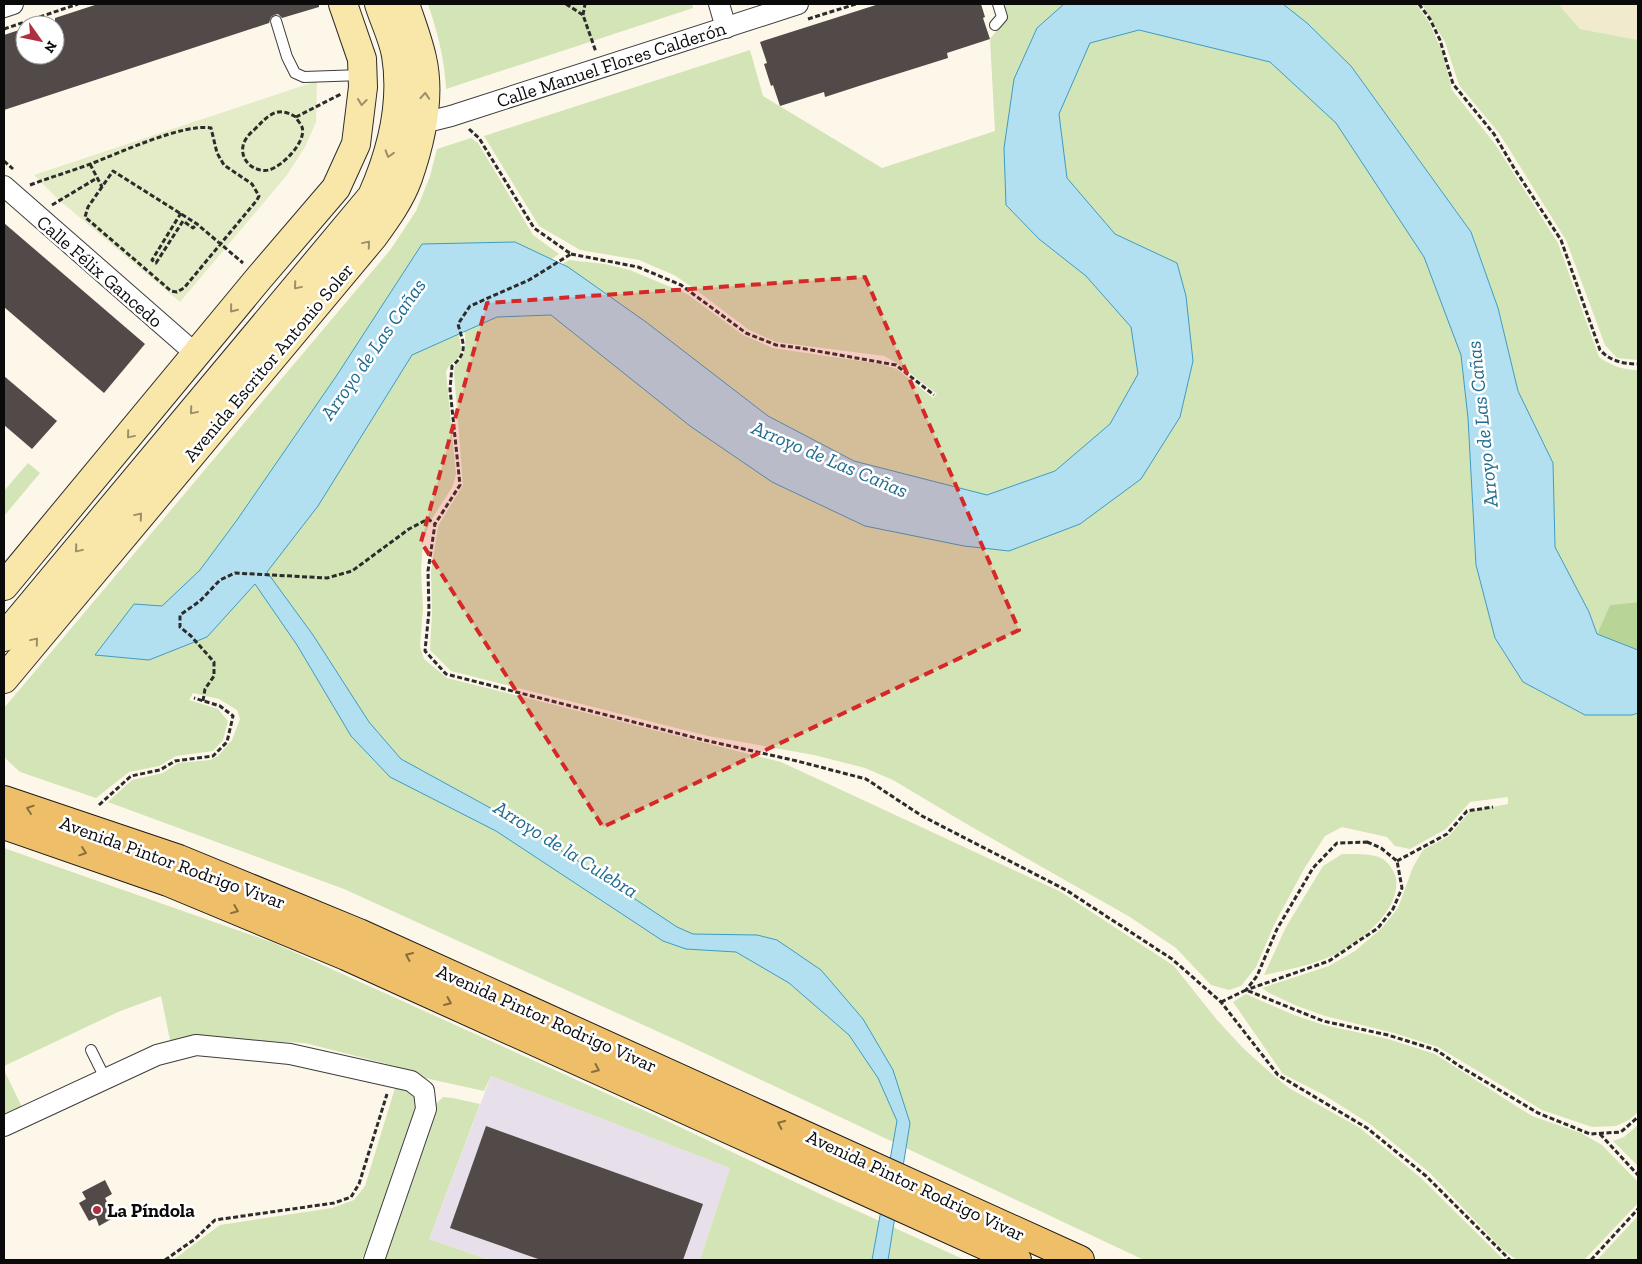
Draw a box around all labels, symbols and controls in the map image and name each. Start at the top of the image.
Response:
north arrow [15,15,65,65]
street label: Calle Manuel Flores Calderón [494,16,729,112]
text: N [40,38,61,56]
one-way arrow [419,91,430,99]
one-way arrow [357,97,367,106]
one-way arrow [384,149,394,157]
street label: Calle Félix Gancedo [32,210,168,333]
one-way arrow [361,241,369,250]
street label: Avenida Escritor Antonio Soler [179,258,358,466]
water label: Arroyo de Las Cañas [315,274,431,425]
one-way arrow [294,280,303,289]
one-way arrow [230,304,239,313]
water label: Arroyo de Las Cañas [1461,340,1503,509]
one-way arrow [190,405,199,414]
water label: Arroyo de Las Cañas [747,415,912,503]
one-way arrow [127,429,136,438]
one-way arrow [133,513,142,522]
one-way arrow [74,543,83,552]
one-way arrow [29,638,38,647]
water label: Arroyo de la Culebra [489,795,642,903]
one-way arrow [26,805,34,815]
street label: Avenida Pintor Rodrigo Vivar [57,811,289,914]
one-way arrow [78,847,87,857]
one-way arrow [230,904,239,914]
one-way arrow [405,951,414,962]
street label: Avenida Pintor Rodrigo Vivar [433,959,660,1077]
one-way arrow [443,995,452,1006]
one-way arrow [591,1062,600,1073]
one-way arrow [777,1119,786,1130]
street label: Avenida Pintor Rodrigo Vivar [803,1125,1029,1246]
place label: La Píndola [107,1199,195,1222]
marker: La Píndola [91,1204,103,1216]

